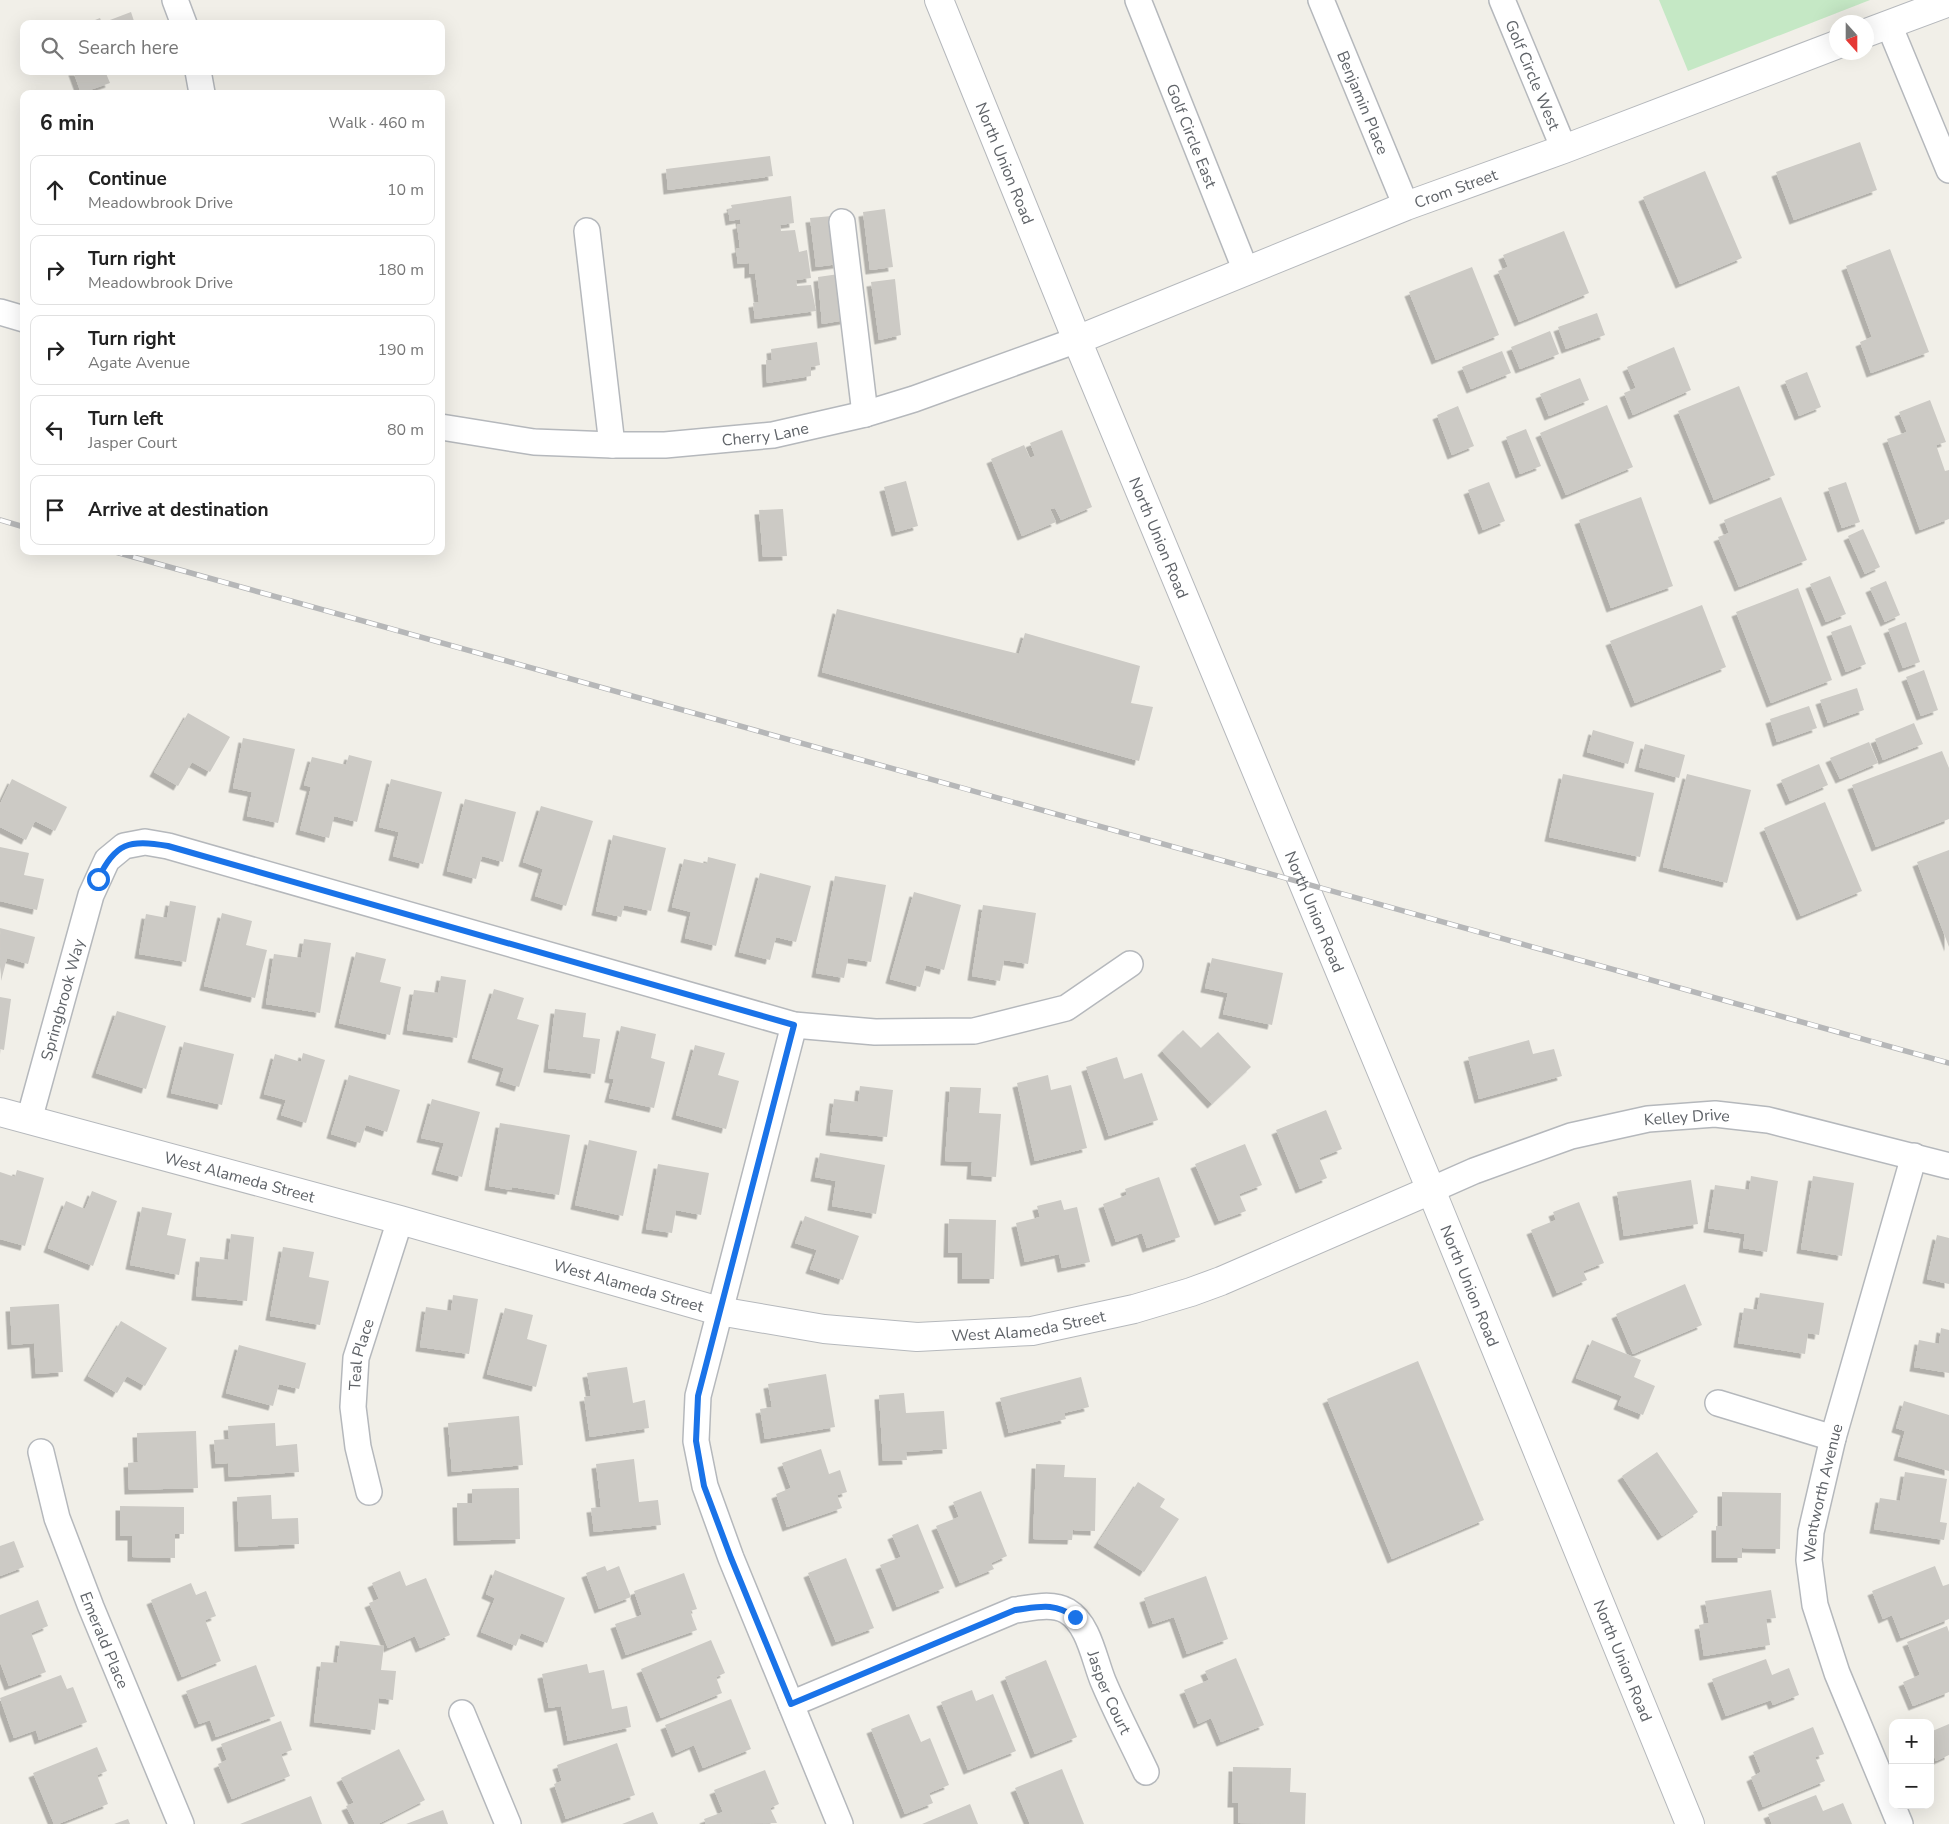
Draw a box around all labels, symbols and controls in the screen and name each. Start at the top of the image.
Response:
north arrow [1829,15,1874,60]
street label: Golf Circle West [1499,17,1565,134]
search box [20,20,445,75]
icon: search [38,34,66,62]
text: Search here [78,35,179,61]
street label: Benjamin Place [1331,48,1394,158]
street label: Golf Circle East [1160,81,1222,192]
street label: North Union Road [970,99,1039,228]
text: 6 min [40,109,94,137]
text: Walk · 460 m [329,112,425,134]
street label: Crom Street [1411,164,1501,214]
text: Continue [88,166,167,192]
icon: ahead [41,176,69,204]
text: 10 m [387,179,424,201]
text: Meadowbrook Drive [88,192,233,214]
text: Turn right [88,246,175,272]
icon: right [41,256,69,284]
text: 180 m [377,259,424,281]
text: Meadowbrook Drive [88,272,233,294]
text: Turn right [88,326,175,352]
icon: right [41,336,69,364]
text: 190 m [377,339,424,361]
text: Agate Avenue [88,352,190,374]
text: Turn left [88,406,163,432]
icon: left [41,416,69,444]
street label: Cherry Lane [721,417,811,452]
text: 80 m [387,419,424,441]
text: Jasper Court [88,432,177,454]
street label: North Union Road [1123,474,1193,602]
icon: arrive [41,496,69,524]
text: Arrive at destination [88,497,269,523]
street label: North Union Road [1279,848,1349,976]
route start [87,868,110,891]
street label: Springbrook Way [36,936,91,1063]
street label: Kelley Drive [1643,1104,1731,1131]
street label: West Alameda Street [161,1147,317,1209]
street label: North Union Road [1434,1222,1504,1350]
street label: West Alameda Street [551,1254,706,1318]
street label: West Alameda Street [951,1305,1108,1347]
street label: Teal Place [344,1316,380,1391]
street label: Wentworth Avenue [1799,1421,1849,1563]
street label: Emerald Place [74,1589,134,1692]
street label: North Union Road [1588,1597,1657,1725]
route end [1064,1606,1087,1629]
street label: Jasper Court [1081,1647,1136,1739]
map controls [1889,1719,1934,1809]
button: + [1889,1719,1934,1764]
button: − [1889,1764,1934,1809]

